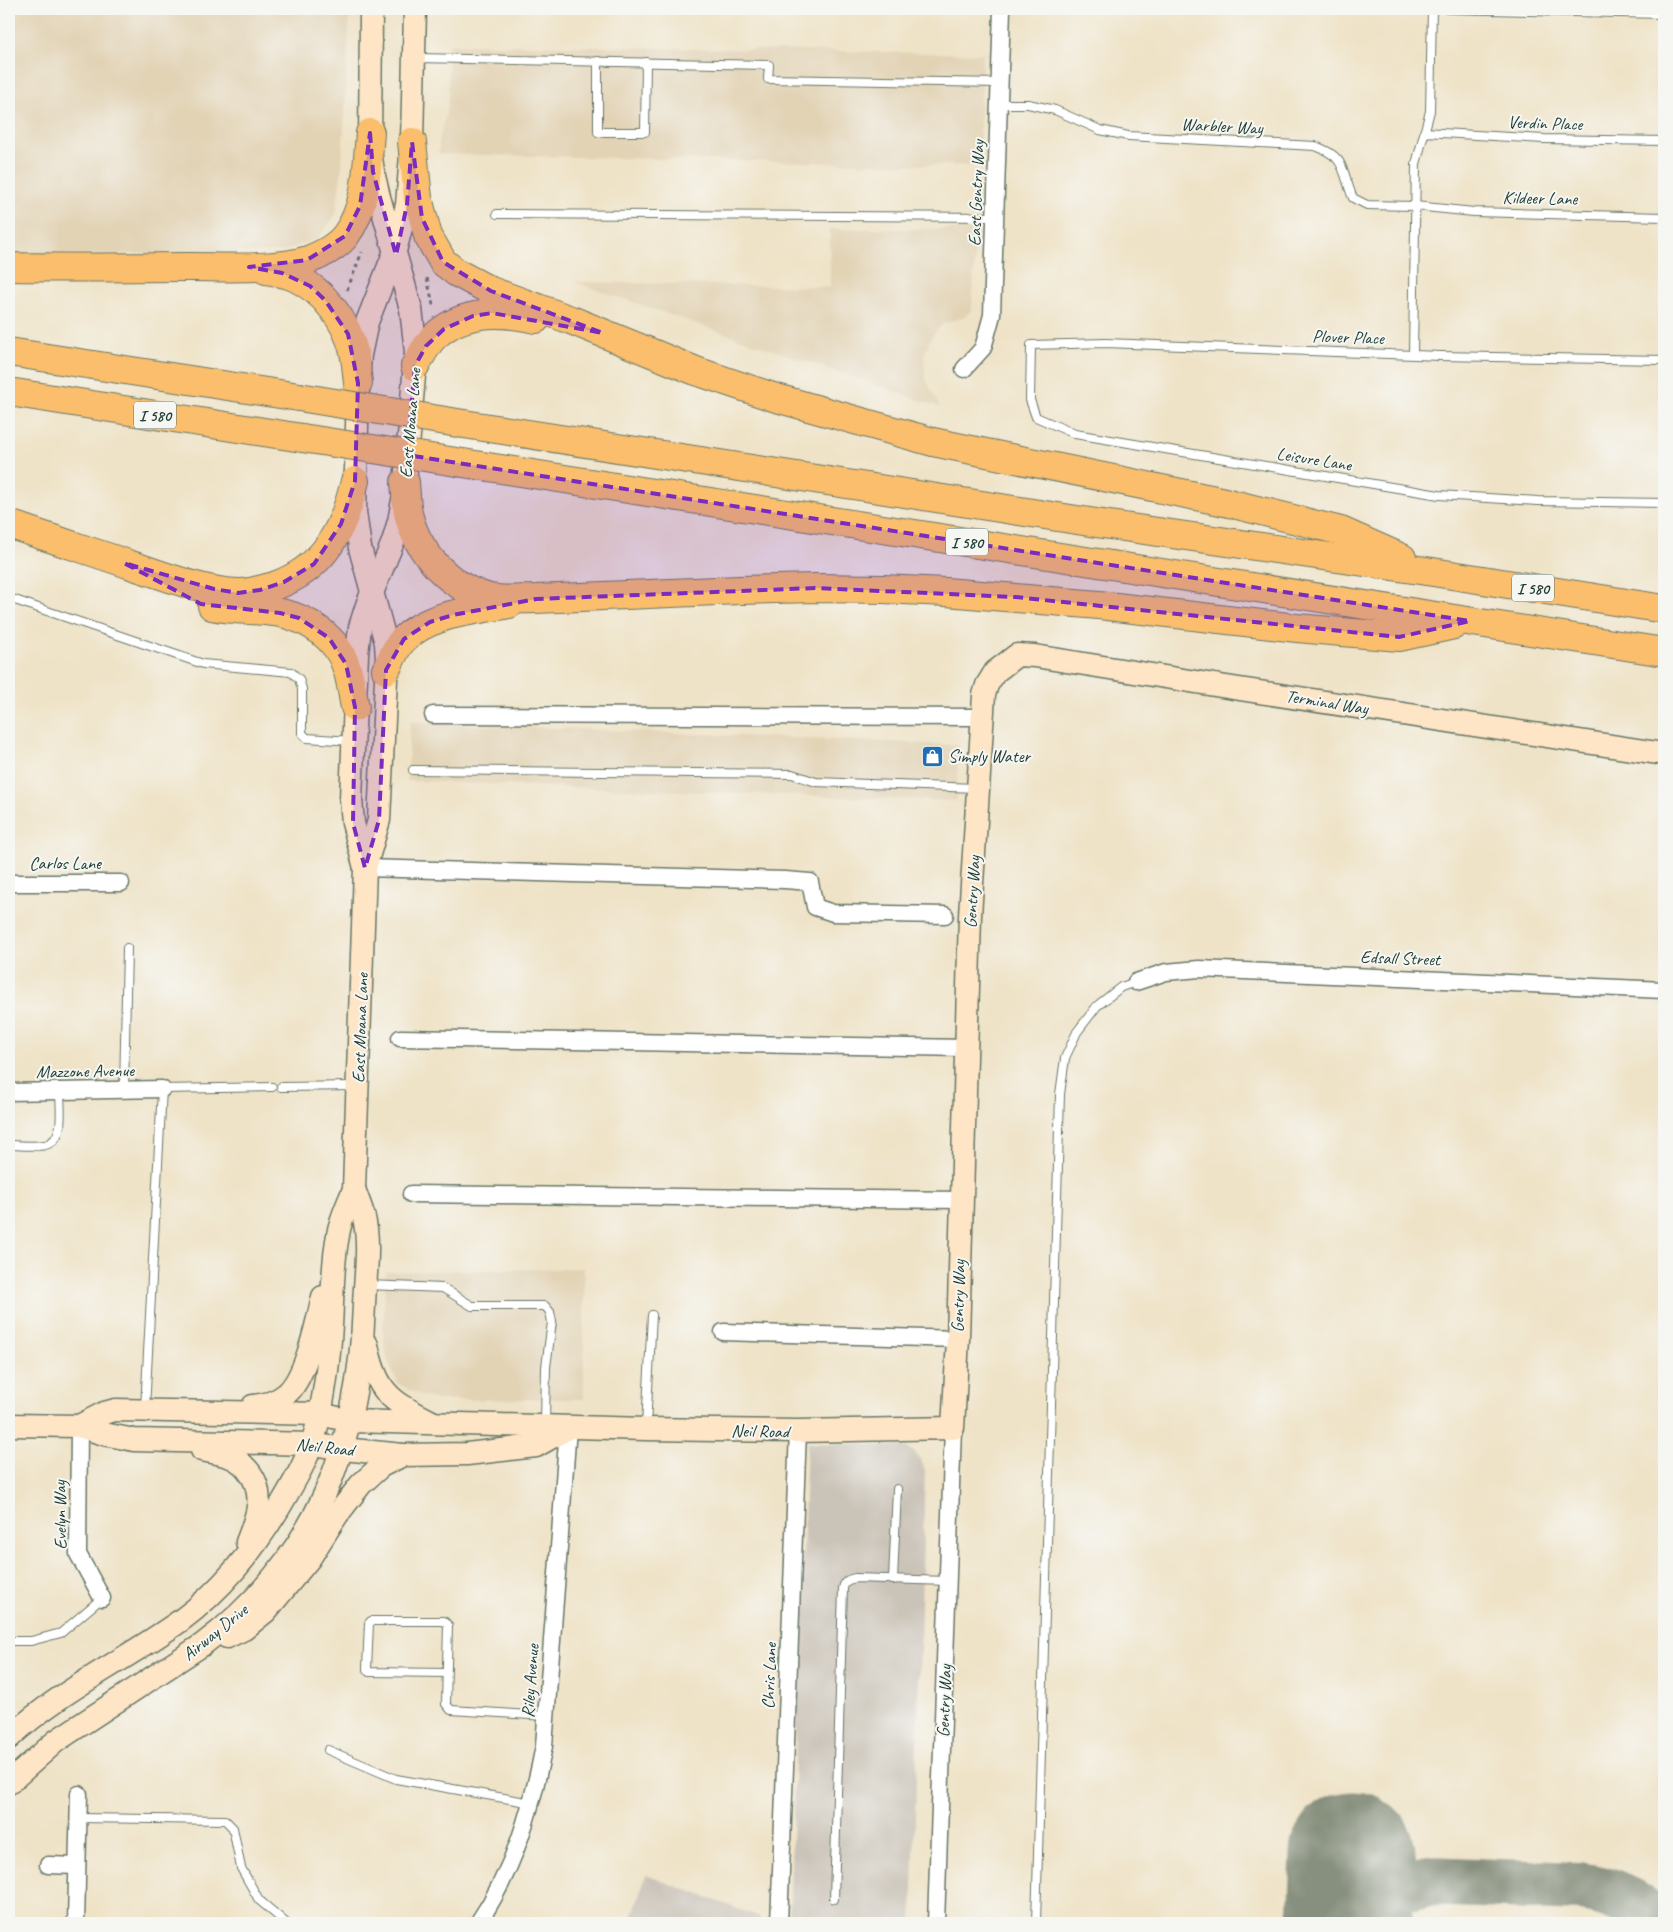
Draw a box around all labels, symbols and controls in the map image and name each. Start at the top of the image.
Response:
street label: Verdin Place [1507,111,1584,135]
street label: Warbler Way [1181,113,1265,139]
street label: East Gentry Way [963,138,989,246]
street label: Kildeer Lane [1502,186,1579,210]
street label: Plover Place [1312,325,1385,349]
street label: East Moana Lane [394,366,426,479]
road number: I 580 [134,402,176,428]
street label: Leisure Lane [1275,442,1354,476]
road number: I 580 [946,528,988,556]
road number: I 580 [1512,574,1554,602]
street label: Terminal Way [1284,685,1372,720]
shop icon: Simply Water [920,744,944,768]
place label: Simply Water [948,745,1032,767]
street label: Carlos Lane [29,852,102,874]
street label: Gentry Way [959,853,985,929]
street label: Edsall Street [1360,946,1442,970]
street label: East Moana Lane [347,972,373,1083]
street label: Mazzone Avenue [36,1059,135,1083]
street label: Gentry Way [946,1258,970,1332]
street label: Neil Road [731,1419,792,1443]
street label: Neil Road [295,1433,358,1461]
street label: Evelyn Way [48,1478,72,1550]
street label: Airway Drive [178,1598,253,1665]
street label: Chris Lane [757,1641,781,1709]
street label: Riley Avenue [516,1642,544,1719]
street label: Gentry Way [932,1662,956,1738]

